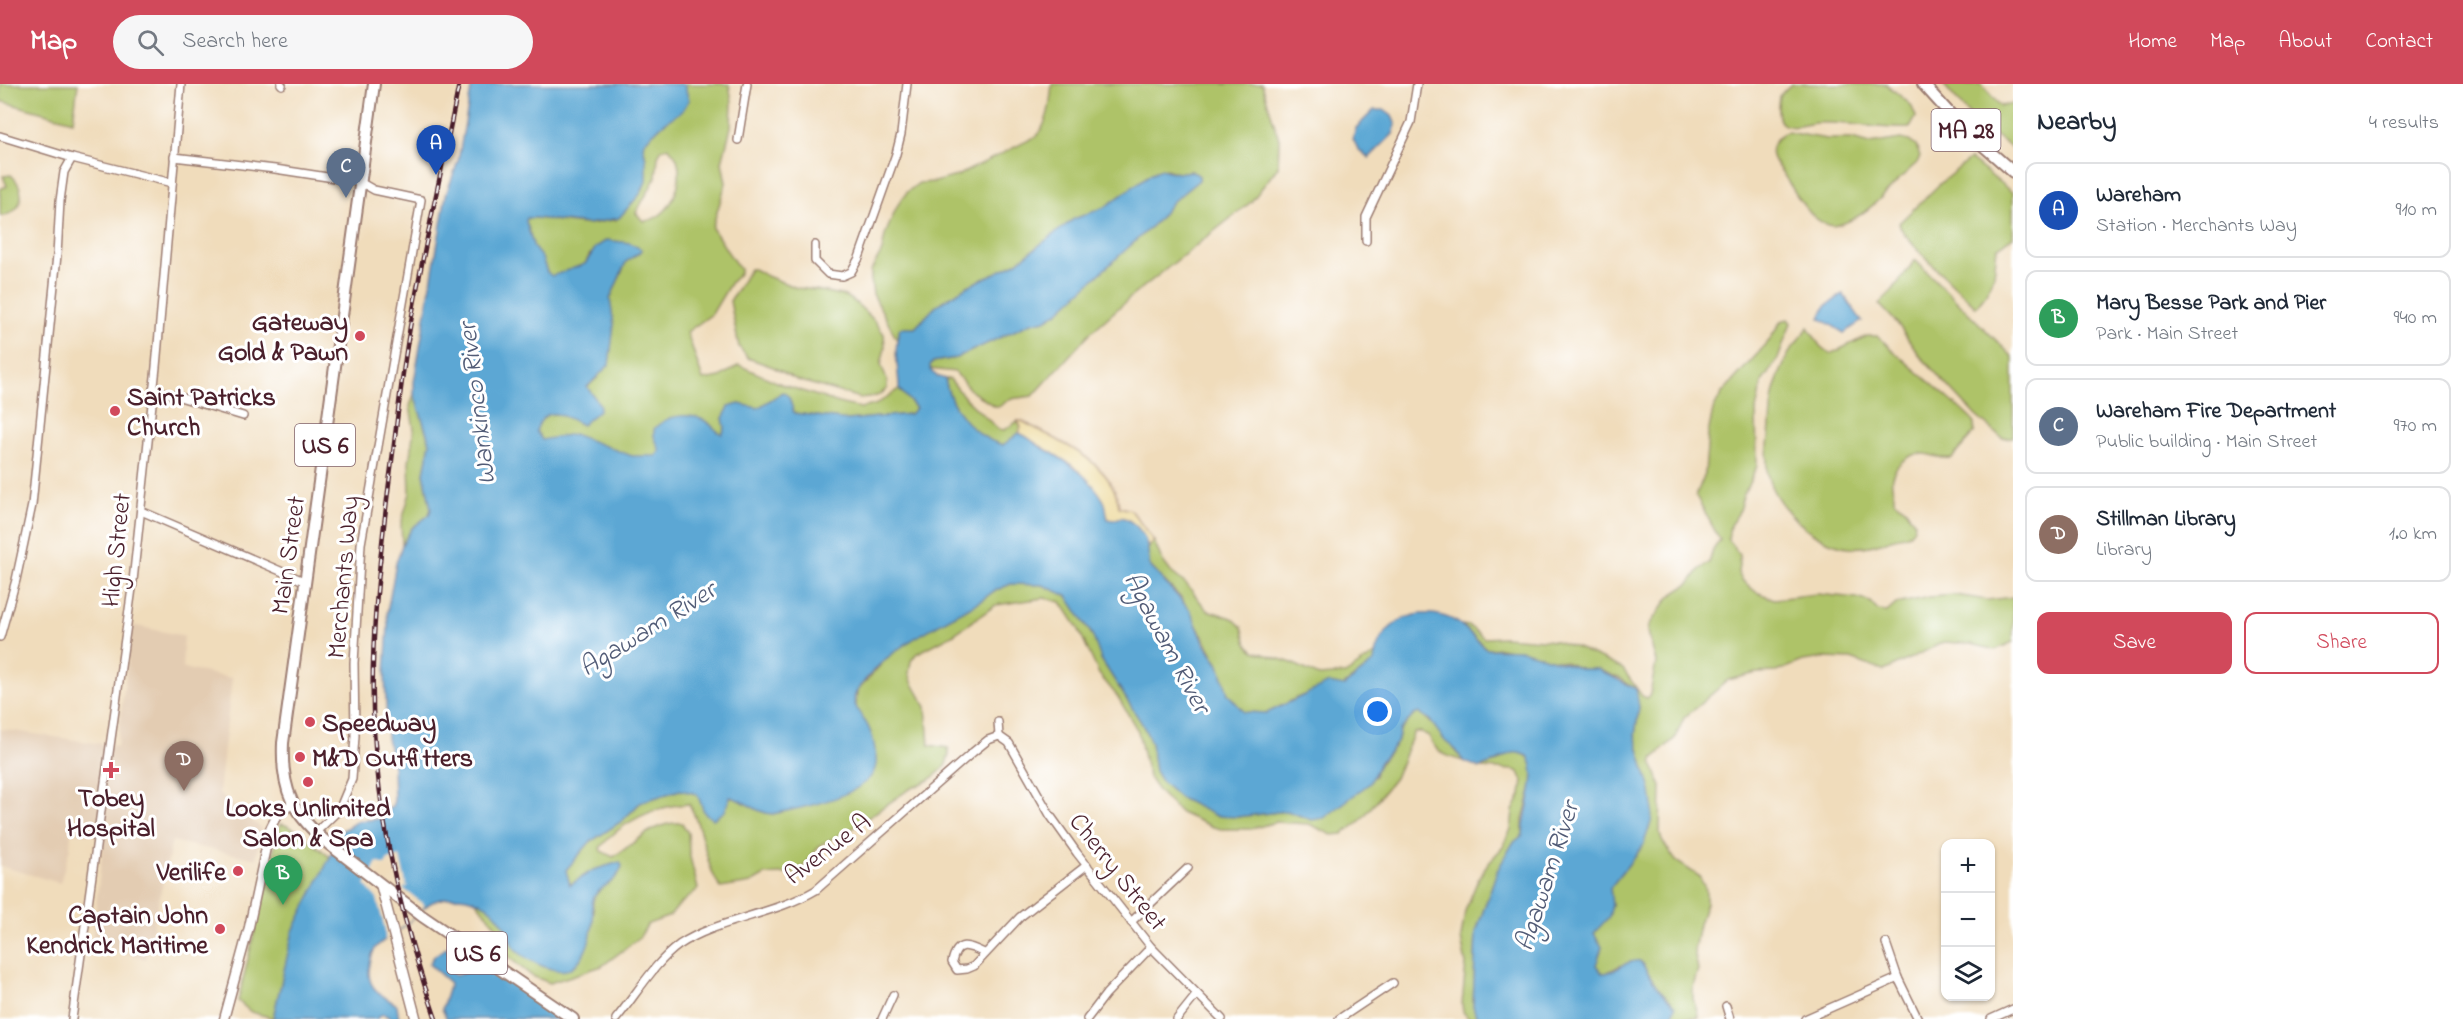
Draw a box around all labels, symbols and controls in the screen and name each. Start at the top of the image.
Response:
search box [113,15,533,69]
text: Map [30,22,77,63]
icon: search [134,26,167,59]
text: Search here [182,26,288,58]
text: Home [2128,27,2177,57]
text: Map [2210,27,2245,57]
text: About [2278,27,2332,57]
text: Contact [2365,27,2433,57]
text: Nearby [2037,104,2116,142]
road number: MA 28 [1932,109,2000,151]
text: 4 results [2369,109,2439,138]
pin: A [416,126,456,175]
pin: C [326,148,366,198]
text: Wareham [2096,180,2181,212]
text: A [2052,196,2065,225]
text: 910 m [2395,196,2437,225]
text: Station · Merchants Way [2096,212,2297,241]
text: Mary Besse Park and Pier [2096,288,2326,320]
text: B [2052,304,2065,333]
text: 940 m [2394,304,2437,333]
place label: Gateway Gold & Pawn [218,305,348,373]
water label: Wankinco River [449,317,508,487]
text: Park · Main Street [2096,320,2238,349]
marker: Gateway Gold & Pawn [353,329,367,343]
place label: Saint Patricks Church [127,380,276,448]
text: Wareham Fire Department [2096,396,2336,428]
marker: Saint Patricks Church [108,404,122,418]
text: C [2053,412,2064,441]
text: 970 m [2394,412,2437,441]
road number: US 6 [295,424,355,466]
text: Public building · Main Street [2096,428,2317,457]
street label: High Street [93,491,143,609]
street label: Main Street [263,493,317,617]
street label: Merchants Way [319,494,371,660]
text: Stillman Library [2096,504,2236,536]
text: D [2051,520,2066,549]
text: 1.0 km [2389,520,2437,549]
text: Library [2096,536,2152,565]
water label: Agawam River [1111,566,1221,724]
water label: Agawam River [572,571,728,689]
button: Save [2037,612,2232,674]
button: Share [2244,612,2439,674]
your location [1363,697,1392,726]
place label: Speedway [322,706,436,744]
marker: Speedway [303,715,317,729]
place label: M&D Outfitters [312,741,473,779]
pin: D [164,742,204,791]
marker: M&D Outfitters [293,750,307,764]
marker: Tobey Hospital [102,761,120,779]
marker: Looks Unlimited Salon & Spa [301,775,315,789]
place label: Tobey Hospital [67,781,155,849]
place label: Looks Unlimited Salon & Spa [225,791,391,859]
water label: Agawam River [1506,794,1593,957]
street label: Avenue A [777,805,880,896]
street label: Cherry Street [1058,806,1175,940]
map controls [1941,839,1995,1001]
button: + [1941,839,1995,893]
place label: Verilife [156,855,227,893]
pin: B [264,856,302,905]
marker: Verilife [231,864,245,878]
button: − [1941,893,1995,947]
place label: Captain John Kendrick Maritime [26,898,209,966]
marker: Captain John Kendrick Maritime [213,922,227,936]
road number: US 6 [447,932,507,974]
button: layers [1941,947,1995,1001]

